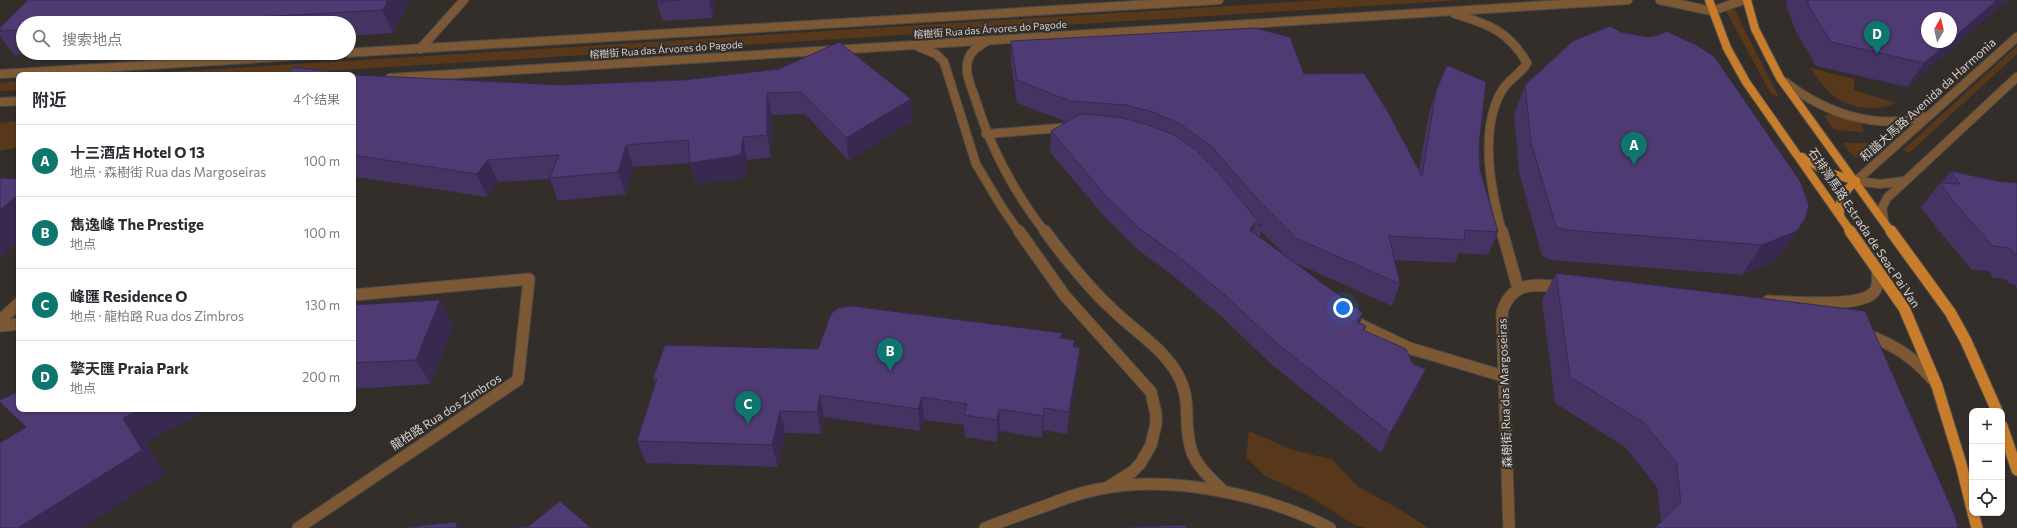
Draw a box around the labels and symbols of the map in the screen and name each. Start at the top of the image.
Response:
north arrow [1921,12,1957,48]
street label: 榕樹街 Rua das Árvores do Pagode [913,18,1067,40]
pin: D [1864,21,1890,54]
street label: 和諧大馬路 Avenida da Harmonia [1857,35,1998,164]
street label: 榕樹街 Rua das Árvores do Pagode [589,38,743,60]
pin: A [1621,132,1647,165]
street label: 石排灣馬路 Estrada de Seac Pai Van [1806,145,1924,310]
your location [1333,298,1353,318]
street label: 森樹街 Rua das Margoseiras [1494,318,1514,468]
pin: B [877,338,903,371]
street label: 龍柏路 Rua dos Zimbros [388,370,503,452]
pin: C [735,391,761,424]

